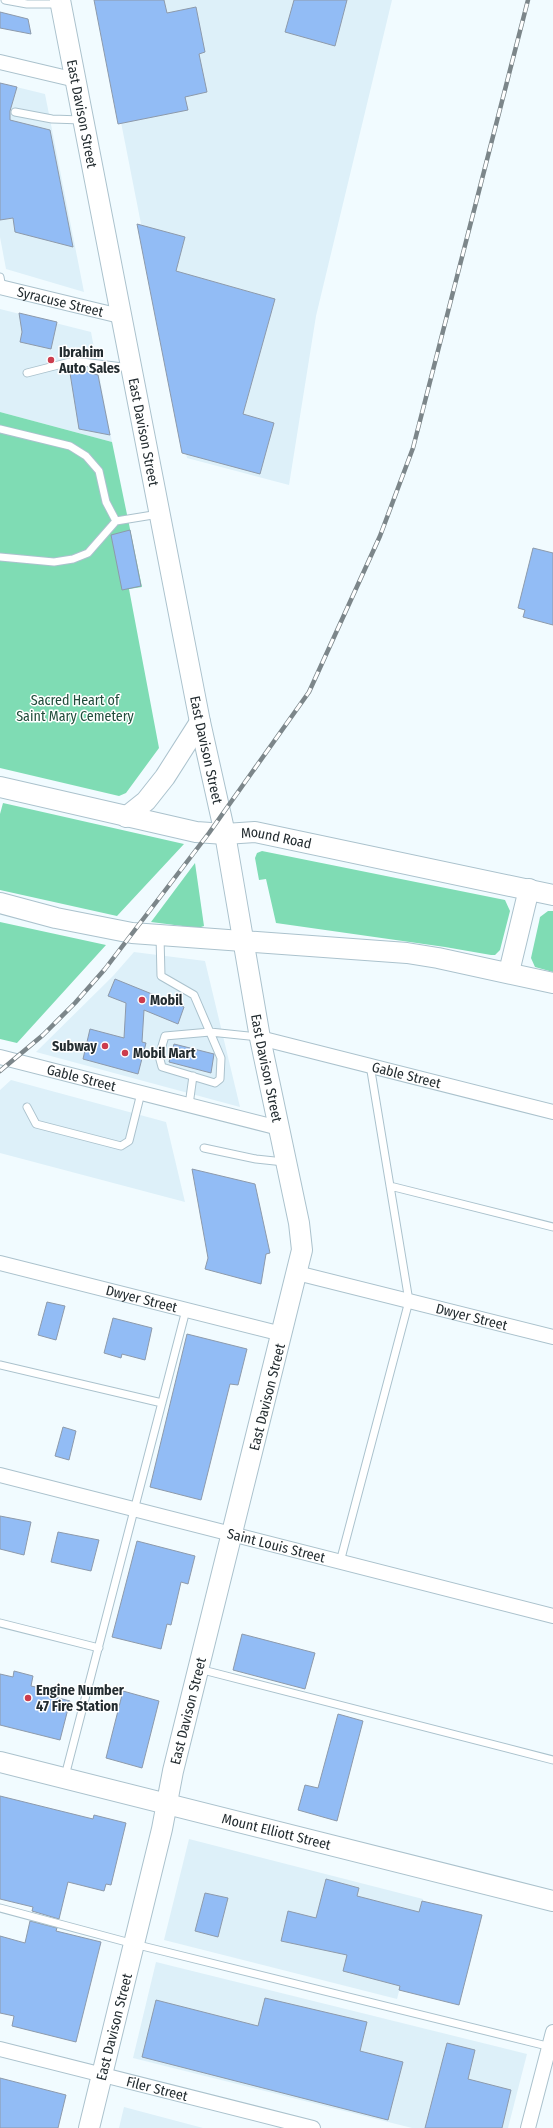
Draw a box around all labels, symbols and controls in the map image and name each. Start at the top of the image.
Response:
street label: East Davison Street [63,58,100,170]
street label: Syracuse Street [15,283,105,321]
place label: Ibrahim Auto Sales [58,344,120,377]
marker: Ibrahim Auto Sales [46,355,56,365]
street label: East Davison Street [124,376,162,488]
park label: Sacred Heart of Saint Mary Cemetery [16,692,135,725]
street label: East Davison Street [186,695,226,806]
street label: Mound Road [240,824,313,853]
place label: Mobil [150,992,183,1009]
marker: Mobil [137,995,147,1005]
street label: East Davison Street [247,1013,286,1124]
place label: Subway [52,1038,97,1055]
marker: Subway [100,1041,110,1051]
place label: Mobil Mart [133,1045,197,1062]
marker: Mobil Mart [120,1048,130,1058]
street label: Gable Street [370,1059,443,1092]
street label: Gable Street [45,1061,118,1095]
street label: Dwyer Street [104,1282,179,1316]
street label: Dwyer Street [434,1300,509,1334]
street label: East Davison Street [246,1341,289,1452]
street label: Saint Louis Street [225,1525,327,1567]
street label: East Davison Street [167,1655,210,1766]
place label: Engine Number 47 Fire Station [36,1682,125,1715]
marker: Engine Number 47 Fire Station [23,1693,33,1703]
street label: Mount Elliott Street [220,1810,333,1854]
street label: East Davison Street [93,1971,136,2082]
street label: Filer Street [125,2073,190,2105]

